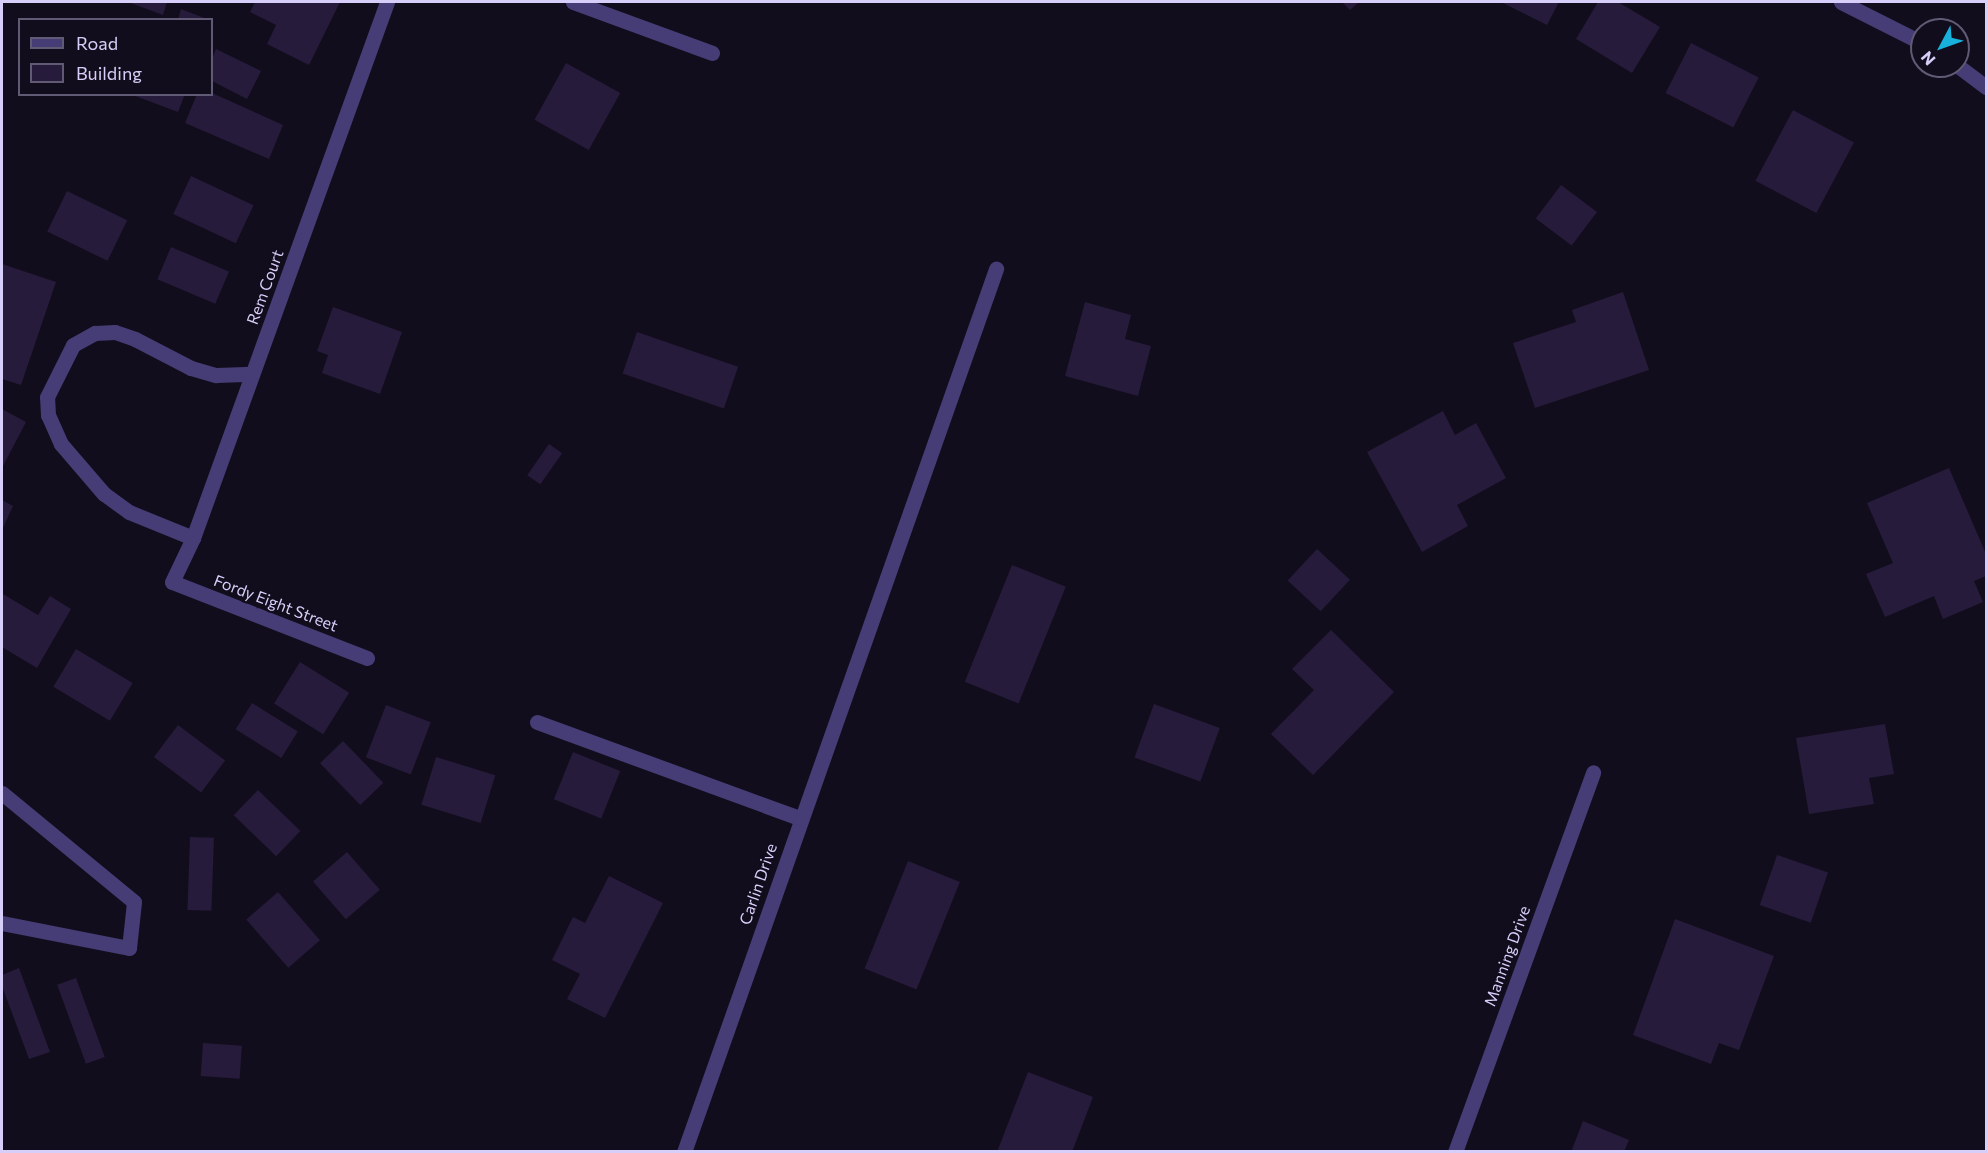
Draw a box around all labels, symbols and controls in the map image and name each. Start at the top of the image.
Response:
legend [18,18,213,96]
north arrow [1910,18,1970,78]
text: Road [76,32,118,54]
text: N [1916,48,1939,70]
text: Building [76,62,142,84]
street label: Rem Court [243,247,287,327]
street label: Fordy Eight Street [211,570,341,636]
street label: Carlin Drive [735,841,781,927]
street label: Manning Drive [1480,903,1534,1009]

